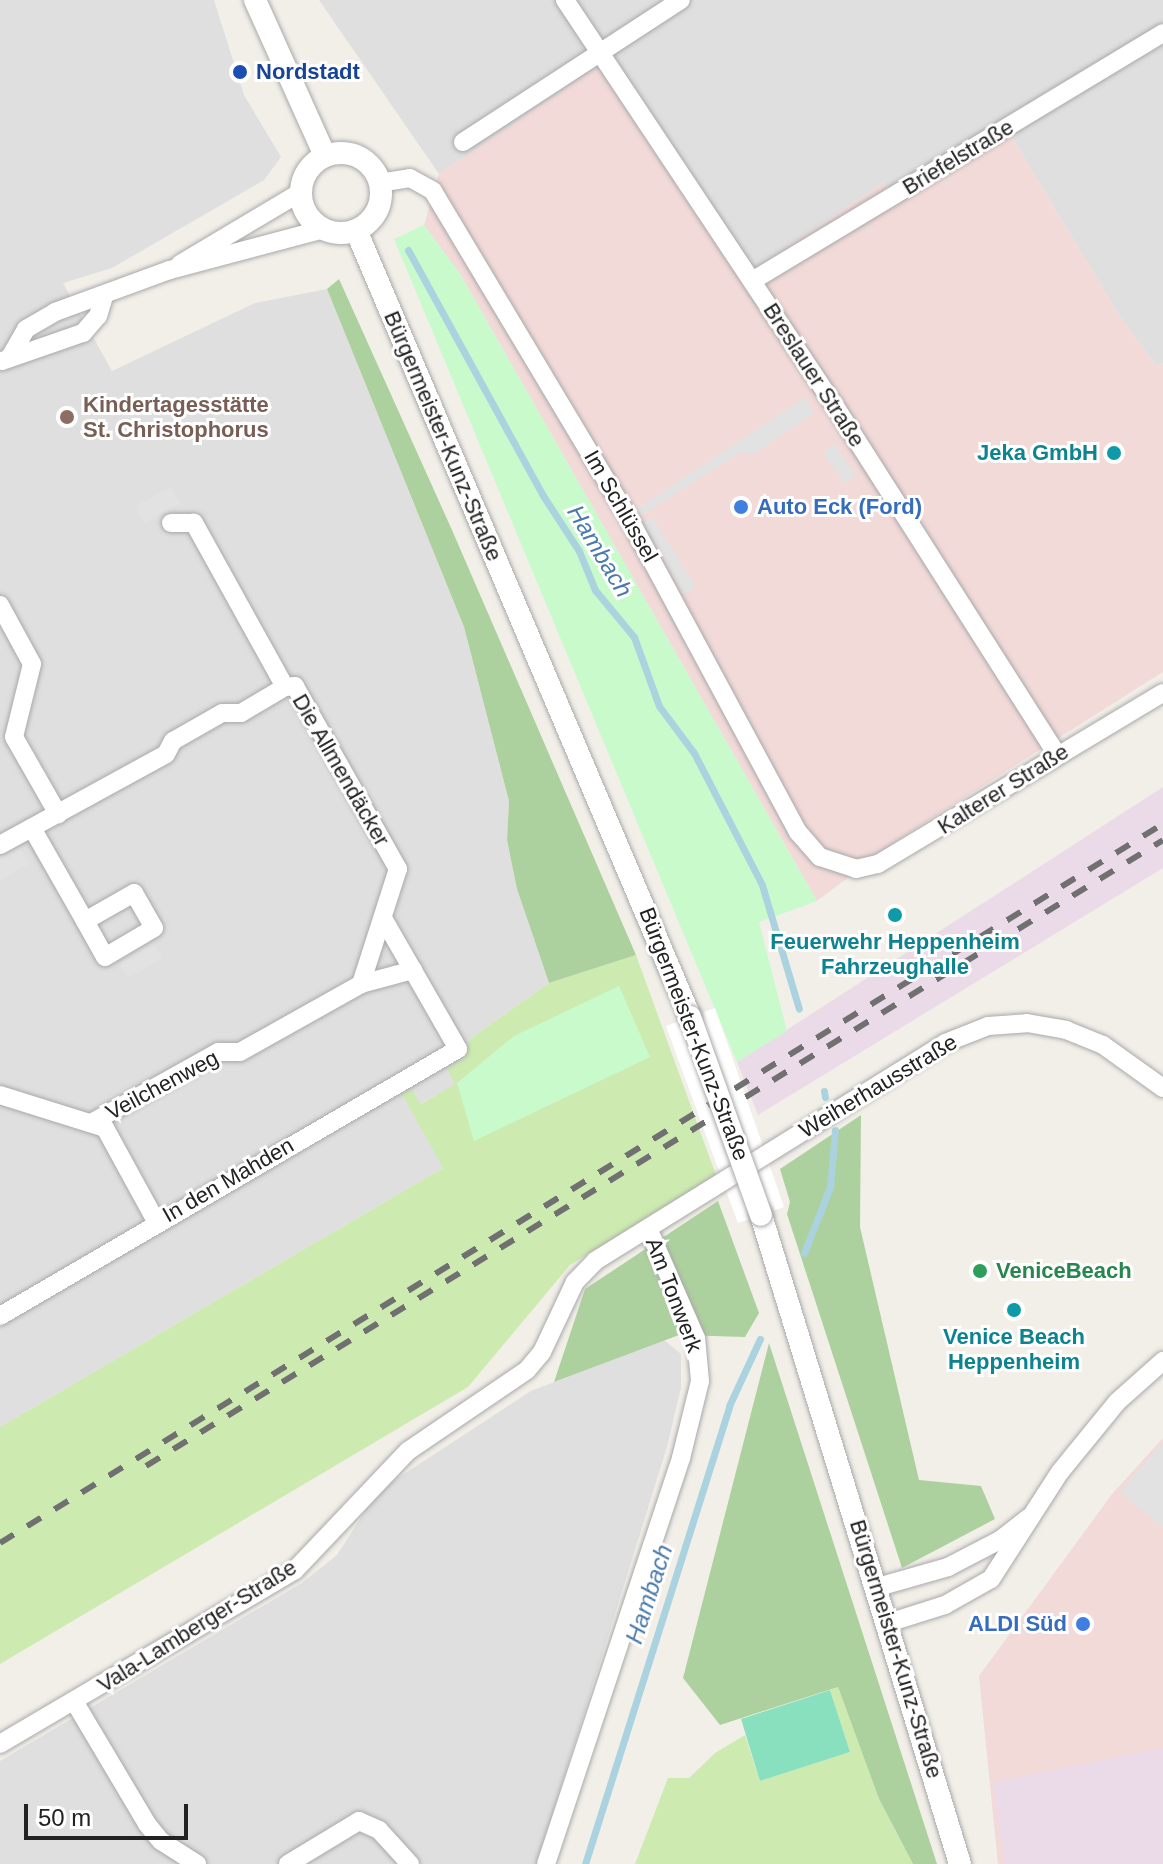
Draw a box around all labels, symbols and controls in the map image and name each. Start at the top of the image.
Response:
place label: Nordstadt [256,59,360,85]
marker: Nordstadt [231,63,249,81]
street label: Briefelstraße [898,114,1018,200]
street label: Breslauer Straße [758,298,870,452]
street label: Bürgermeister-Kunz-Straße [378,307,508,565]
place label: Kindertagesstätte St. Christophorus [83,391,269,442]
marker: Kindertagesstätte St. Christophorus [58,408,76,426]
place label: Jeka GmbH [977,440,1098,466]
marker: Jeka GmbH [1105,444,1123,462]
street label: Im Schlüssel [578,445,664,567]
place label: Auto Eck (Ford) [757,494,922,520]
marker: Auto Eck (Ford) [732,498,750,516]
water label: Hambach [561,500,639,602]
street label: Die Allmendäcker [286,689,396,851]
street label: Kalterer Straße [933,738,1073,840]
street label: Bürgermeister-Kunz-Straße [633,904,755,1164]
marker: Feuerwehr Heppenheim Fahrzeughalle [886,906,904,924]
place label: Feuerwehr Heppenheim Fahrzeughalle [770,928,1020,980]
street label: Weiherhausstraße [794,1029,962,1143]
street label: Veilchenweg [101,1044,223,1126]
street label: In den Mahden [158,1132,298,1228]
street label: Am Tonwerk [640,1234,708,1356]
place label: VeniceBeach [996,1258,1132,1284]
marker: VeniceBeach [971,1262,989,1280]
marker: Venice Beach Heppenheim [1005,1301,1023,1319]
place label: Venice Beach Heppenheim [943,1323,1085,1374]
street label: Bürgermeister-Kunz-Straße [844,1517,948,1781]
water label: Hambach [619,1541,679,1647]
street label: Vala-Lamberger-Straße [93,1554,301,1698]
place label: ALDI Süd [968,1611,1067,1637]
marker: ALDI Süd [1074,1615,1092,1633]
scale bar [28,1788,192,1838]
text: 50 m [38,1804,91,1831]

